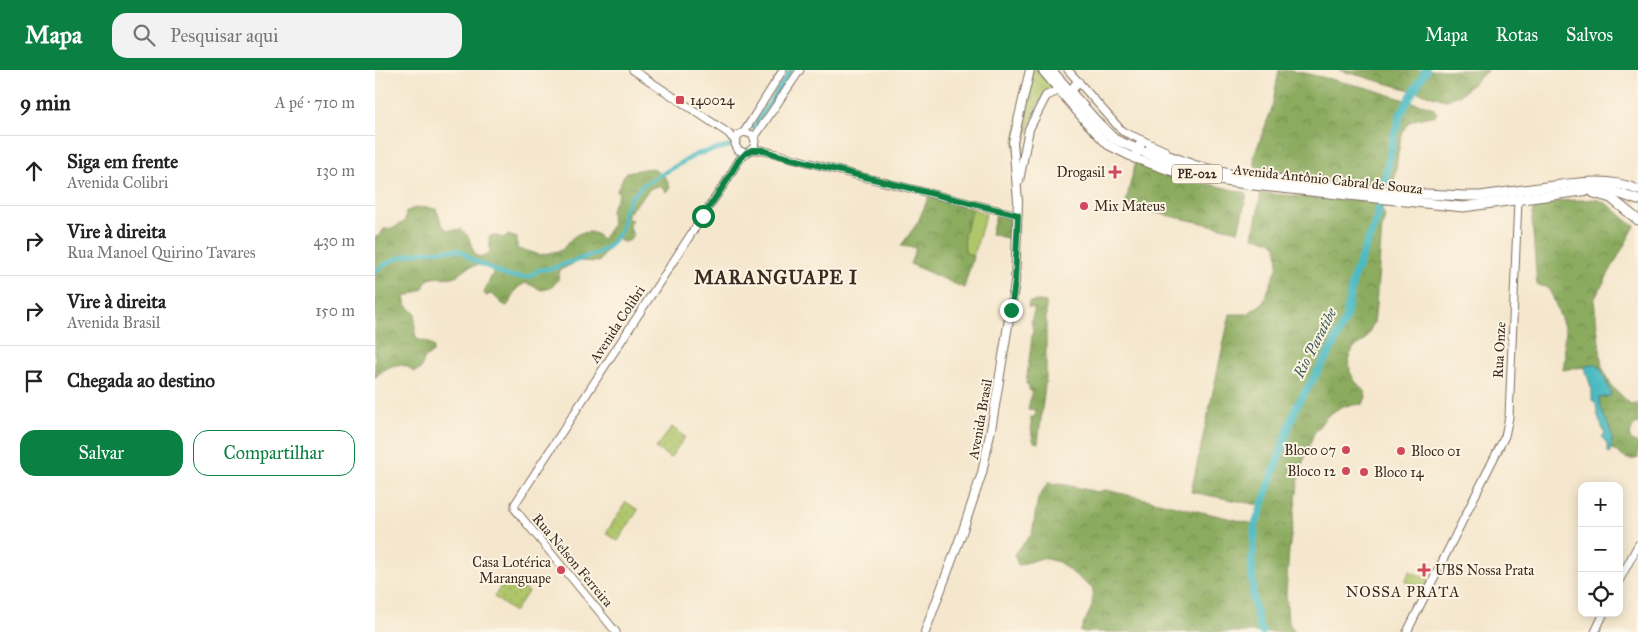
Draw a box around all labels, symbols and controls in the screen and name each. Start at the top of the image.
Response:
search box [112,13,462,58]
text: Mapa [25,20,82,50]
icon: search [130,21,158,49]
text: Pesquisar aqui [170,24,278,47]
text: Mapa [1425,24,1468,46]
text: Rotas [1496,24,1538,46]
text: Salvos [1566,24,1613,46]
text: 9 min [20,90,71,116]
place label: 140024 [690,92,736,109]
text: A pé · 710 m [275,93,355,112]
marker: 140024 [674,94,686,106]
text: Siga em frente [67,150,178,173]
icon: ahead [20,157,48,185]
text: 130 m [316,161,355,180]
street label: Avenida Antônio Cabral de Souza [1231,161,1424,198]
place label: Drogasil [1056,164,1105,181]
road number: PE-022 [1172,165,1222,184]
marker: Drogasil [1109,166,1121,178]
text: Avenida Colibri [67,173,168,192]
place label: Mix Mateus [1094,198,1165,215]
marker: Mix Mateus [1078,200,1090,212]
route start [692,205,715,228]
text: Vire à direita [67,220,166,243]
icon: right [20,227,48,255]
text: 430 m [313,231,355,250]
text: Rua Manoel Quirino Tavares [67,243,256,262]
district label: MARANGUAPE I [694,266,858,289]
street label: Avenida Colibri [586,282,649,367]
text: Vire à direita [67,290,166,313]
icon: right [20,297,48,325]
route end [1000,299,1023,322]
text: 150 m [315,301,355,320]
water label: Rio Paratibe [1289,305,1340,382]
text: Avenida Brasil [67,313,160,332]
street label: Rua Onze [1490,321,1509,379]
icon: arrive [20,367,48,395]
text: Chegada ao destino [67,369,215,392]
street label: Avenida Brasil [965,377,996,462]
button: Salvar [20,430,183,476]
button: Compartilhar [193,430,355,476]
place label: Bloco 07 [1284,442,1336,459]
place label: Bloco 01 [1411,443,1461,460]
marker: Bloco 07 [1340,444,1352,456]
marker: Bloco 01 [1395,445,1407,457]
place label: Bloco 12 [1287,463,1336,480]
place label: Bloco 14 [1374,464,1425,481]
marker: Bloco 12 [1340,465,1352,477]
marker: Bloco 14 [1358,466,1370,478]
map controls [1578,482,1623,617]
button: + [1578,482,1623,527]
street label: Rua Nelson Ferreira [529,510,617,610]
button: − [1578,527,1623,572]
place label: Casa Lotérica Maranguape [472,554,551,587]
place label: UBS Nossa Prata [1435,562,1534,579]
marker: UBS Nossa Prata [1417,563,1431,577]
marker: Casa Lotérica Maranguape [555,564,567,576]
button: locate [1578,572,1623,617]
district label: NOSSA PRATA [1346,583,1460,601]

